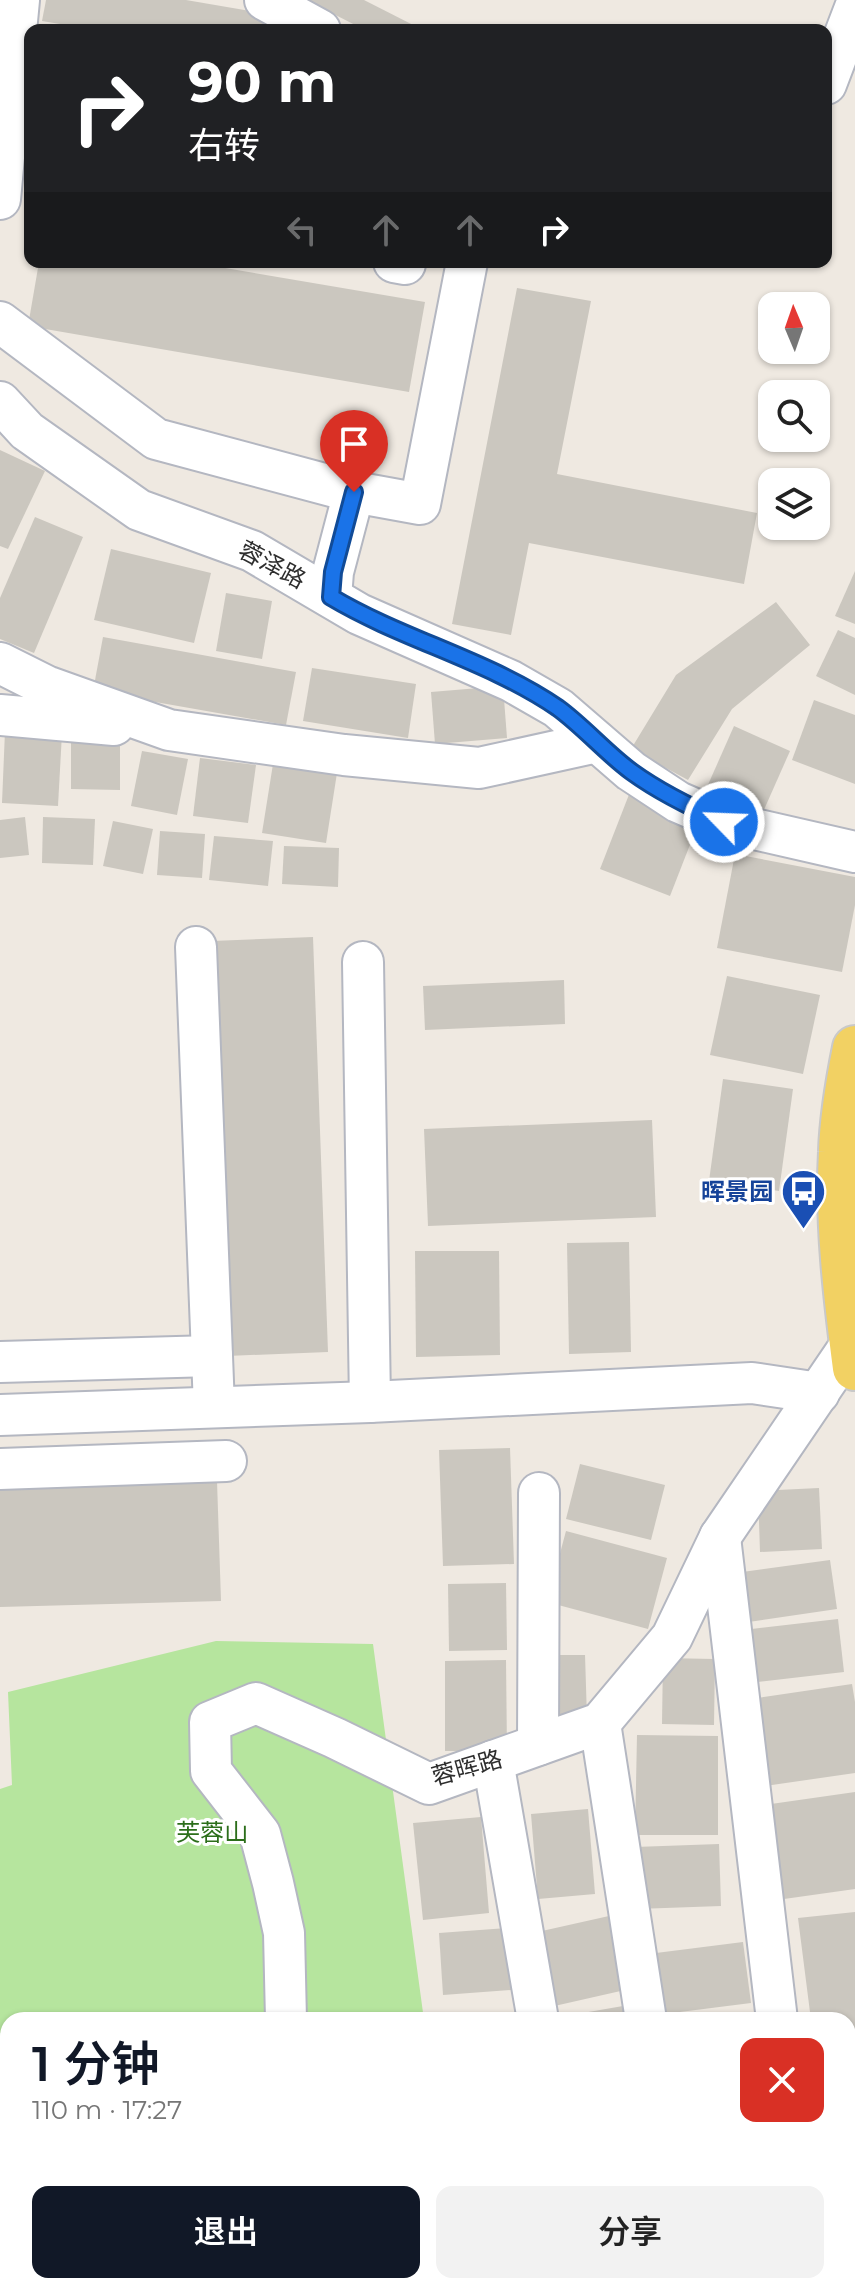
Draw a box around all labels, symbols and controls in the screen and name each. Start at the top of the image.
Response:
text: 90 m [188,48,336,116]
icon: right [56,56,160,160]
text: 右转 [188,123,260,167]
icon: left [280,208,324,252]
icon: ahead [364,208,408,252]
icon: ahead [448,208,492,252]
icon: right [532,208,576,252]
north arrow [758,292,830,364]
map controls [758,292,830,540]
button: search [758,380,830,452]
pin [320,410,388,492]
icon: arrive [332,422,376,466]
button: layers [758,468,830,540]
street label: 蓉泽路 [234,535,311,594]
position arrow [682,780,766,864]
bus stop icon: 晖景园 [780,1168,828,1231]
place label: 晖景园 [701,1177,773,1206]
street label: 蓉晖路 [428,1744,505,1791]
park label: 芙蓉山 [176,1818,248,1847]
text: 1 分钟 [32,2035,160,2093]
button: close [740,2038,824,2122]
text: 110 m · 17:27 [32,2094,182,2126]
button: 退出 [32,2186,420,2278]
button: 分享 [436,2186,824,2278]

